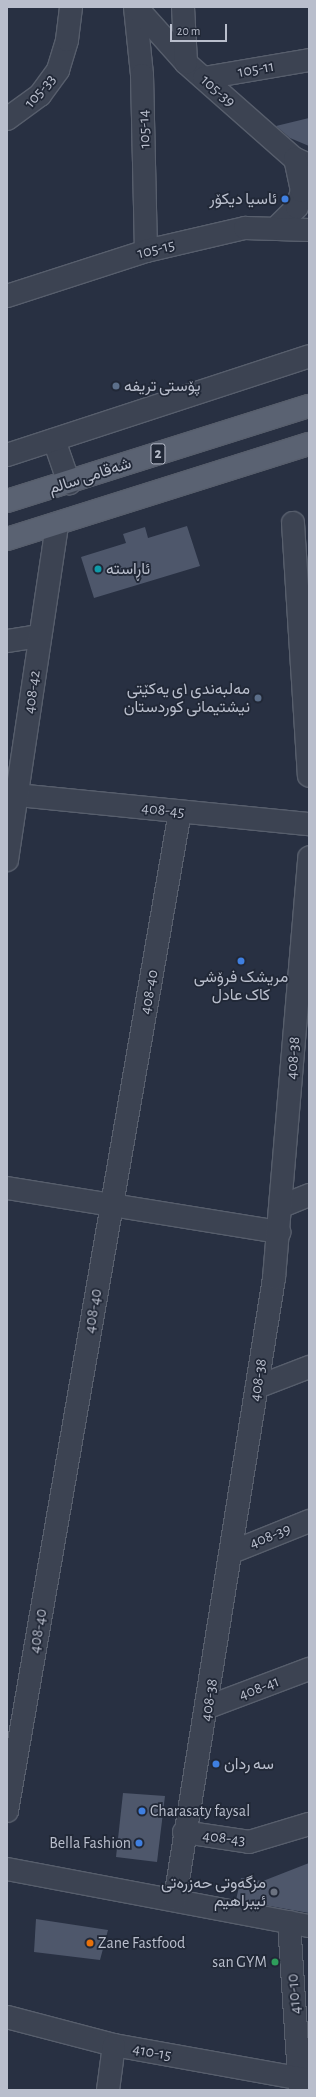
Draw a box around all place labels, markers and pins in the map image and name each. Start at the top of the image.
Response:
place label: ئاسیا دیكۆر [209,189,277,209]
marker: ئاسیا دیكۆر [280,194,290,204]
place label: پۆستی تریفە [124,376,201,396]
marker: پۆستی تریفە [111,381,121,391]
place label: ئاڕاستە [106,559,150,579]
marker: ئاڕاستە [93,564,103,574]
place label: مەلبەندی ١ی یەکێتی نیشتیمانی کوردستان [124,679,250,717]
marker: مەلبەندی ١ی یەکێتی نیشتیمانی کوردستان [253,693,263,703]
marker: مریشک فرۆشی کاک عادل [236,956,246,966]
place label: مریشک فرۆشی کاک عادل [194,967,288,1005]
place label: سه ردان [224,1754,274,1774]
marker: سه ردان [211,1759,221,1769]
place label: Charasaty faysal [150,1801,250,1821]
marker: Charasaty faysal [137,1806,147,1816]
place label: Bella Fashion [49,1833,131,1853]
marker: Bella Fashion [134,1838,144,1848]
place label: مزگەوتی حەزرەتی ئیبراهیم [161,1873,266,1911]
marker: مزگەوتی حەزرەتی ئیبراهیم [269,1887,279,1897]
place label: Zane Fastfood [98,1933,185,1953]
marker: Zane Fastfood [85,1938,95,1948]
place label: san GYM [212,1952,267,1972]
marker: san GYM [270,1957,280,1967]

